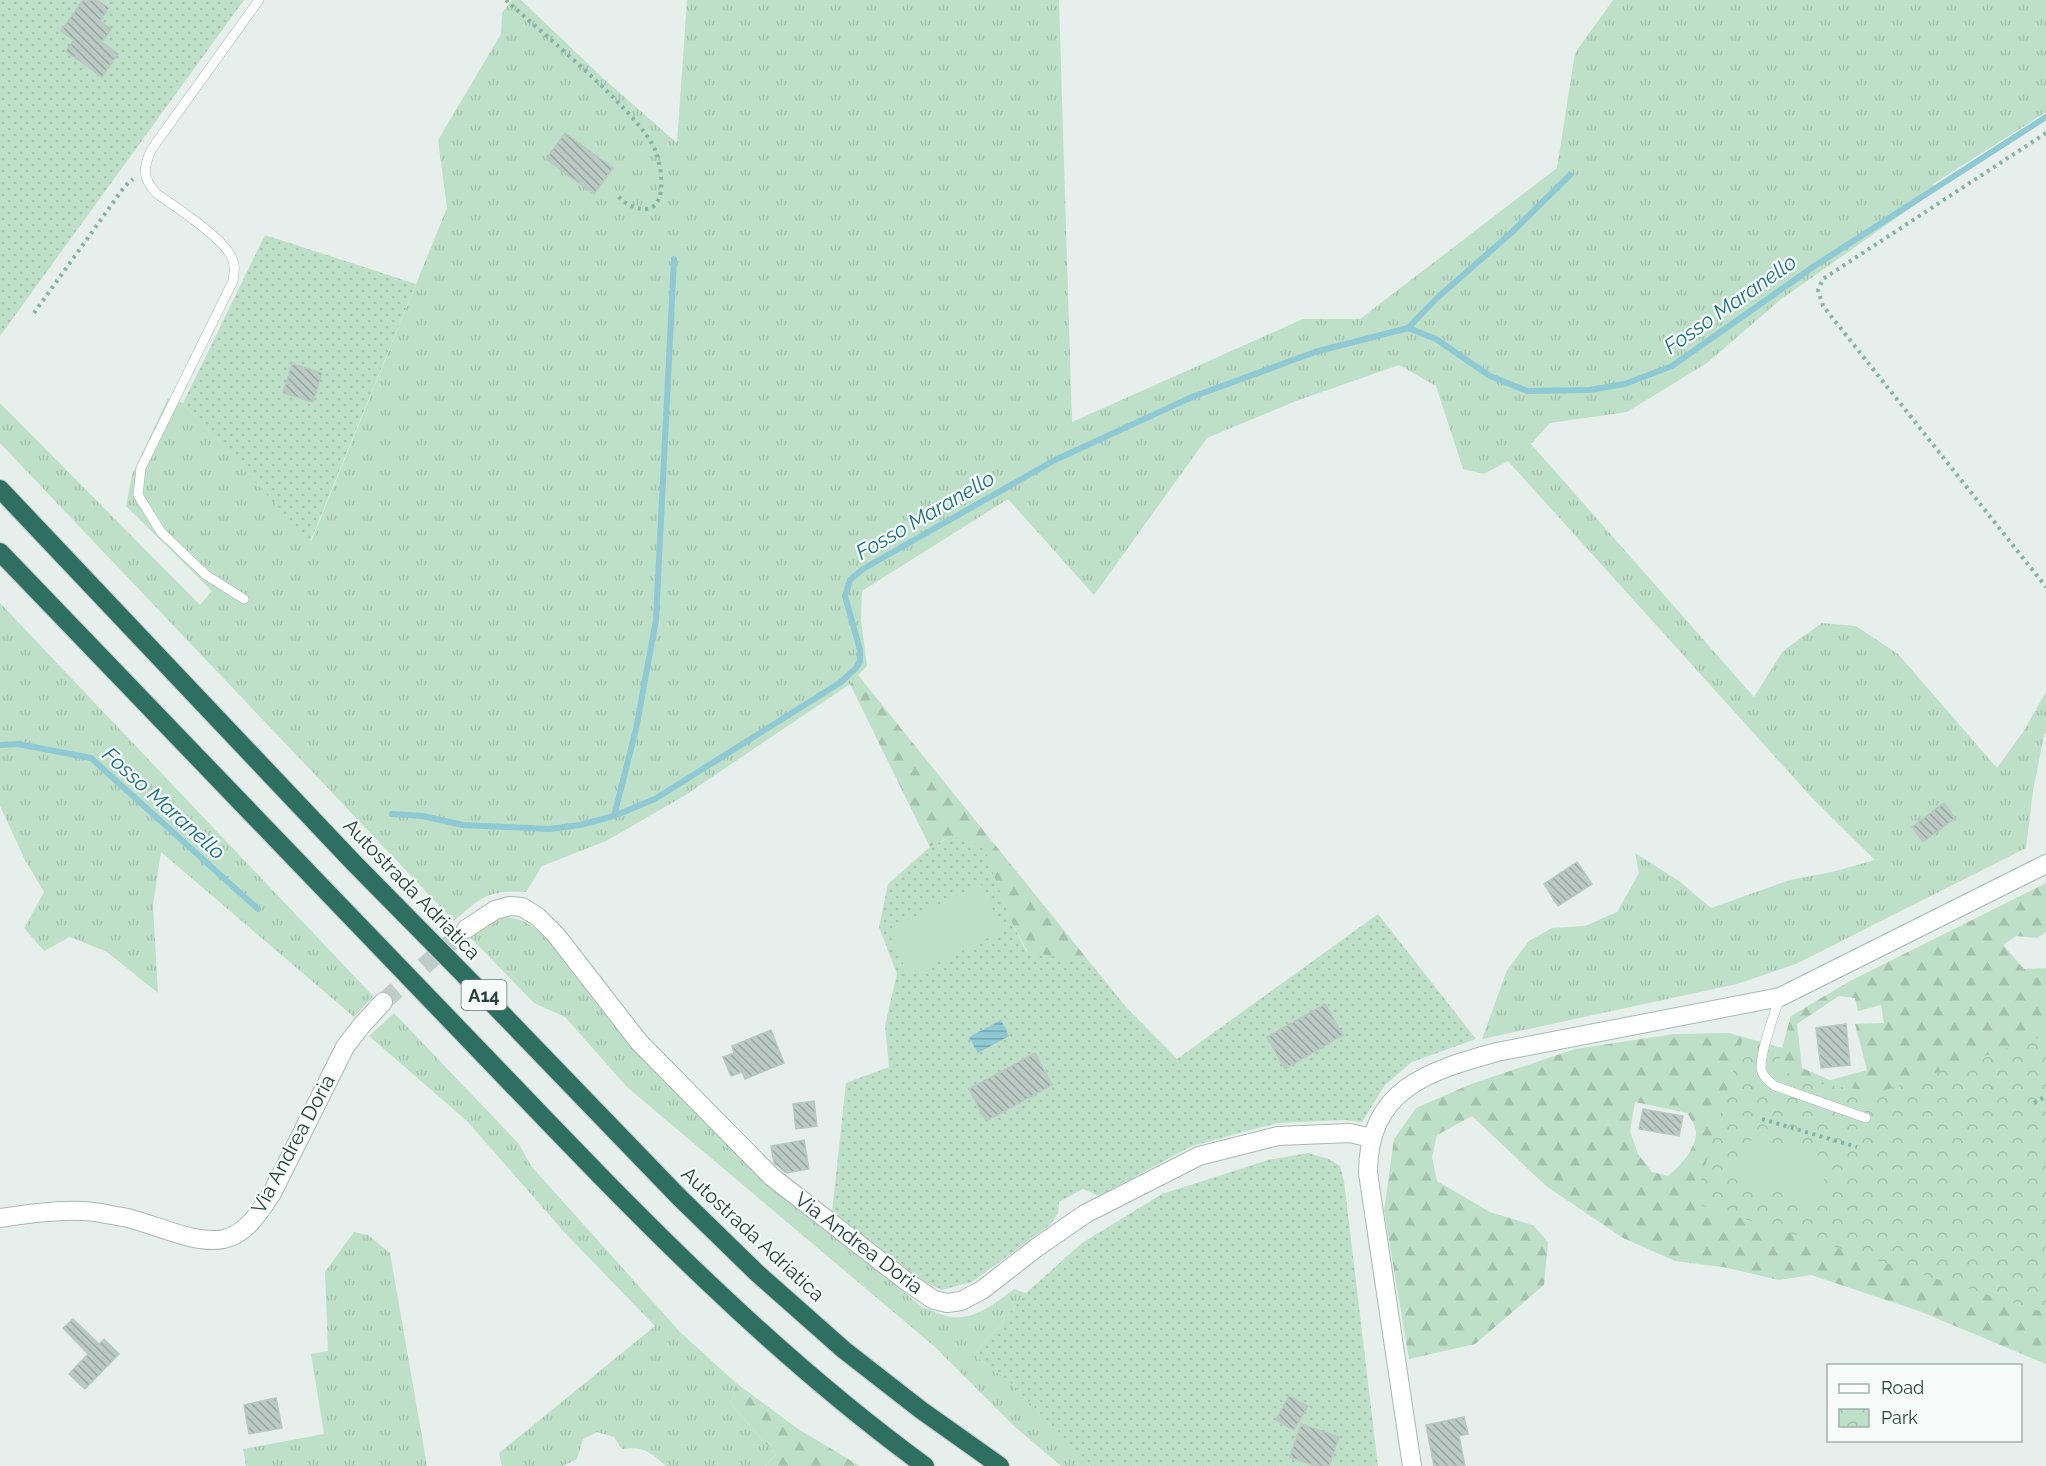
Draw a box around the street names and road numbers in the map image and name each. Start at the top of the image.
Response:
street label: Autostrada Adriatica [339,814,485,964]
road number: A14 [462,980,506,1010]
street label: Via Andrea Doria [246,1070,340,1218]
street label: Autostrada Adriatica [677,1162,829,1306]
street label: Via Andrea Doria [790,1187,928,1299]

